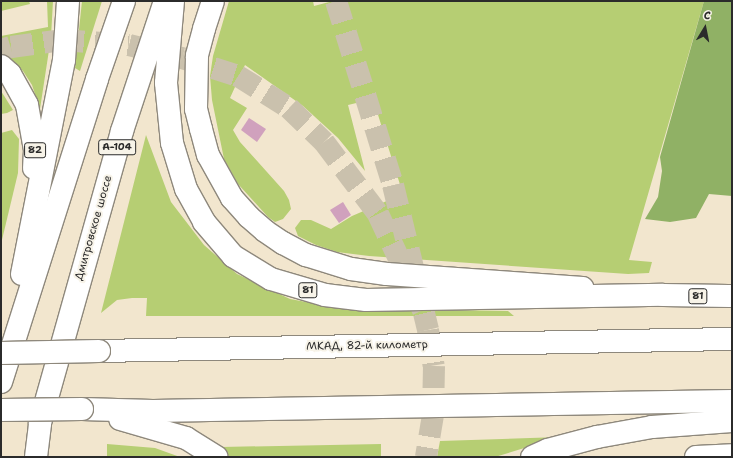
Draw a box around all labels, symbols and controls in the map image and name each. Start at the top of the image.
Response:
north arrow [685,8,725,48]
text: С [703,8,712,24]
road number: А-104 [98,139,136,155]
road number: 82 [24,142,46,158]
street label: Дмитровское шоссе [73,174,115,282]
road number: 81 [298,282,318,298]
road number: 81 [688,288,708,304]
street label: МКАД, 82-й километр [306,338,428,354]

